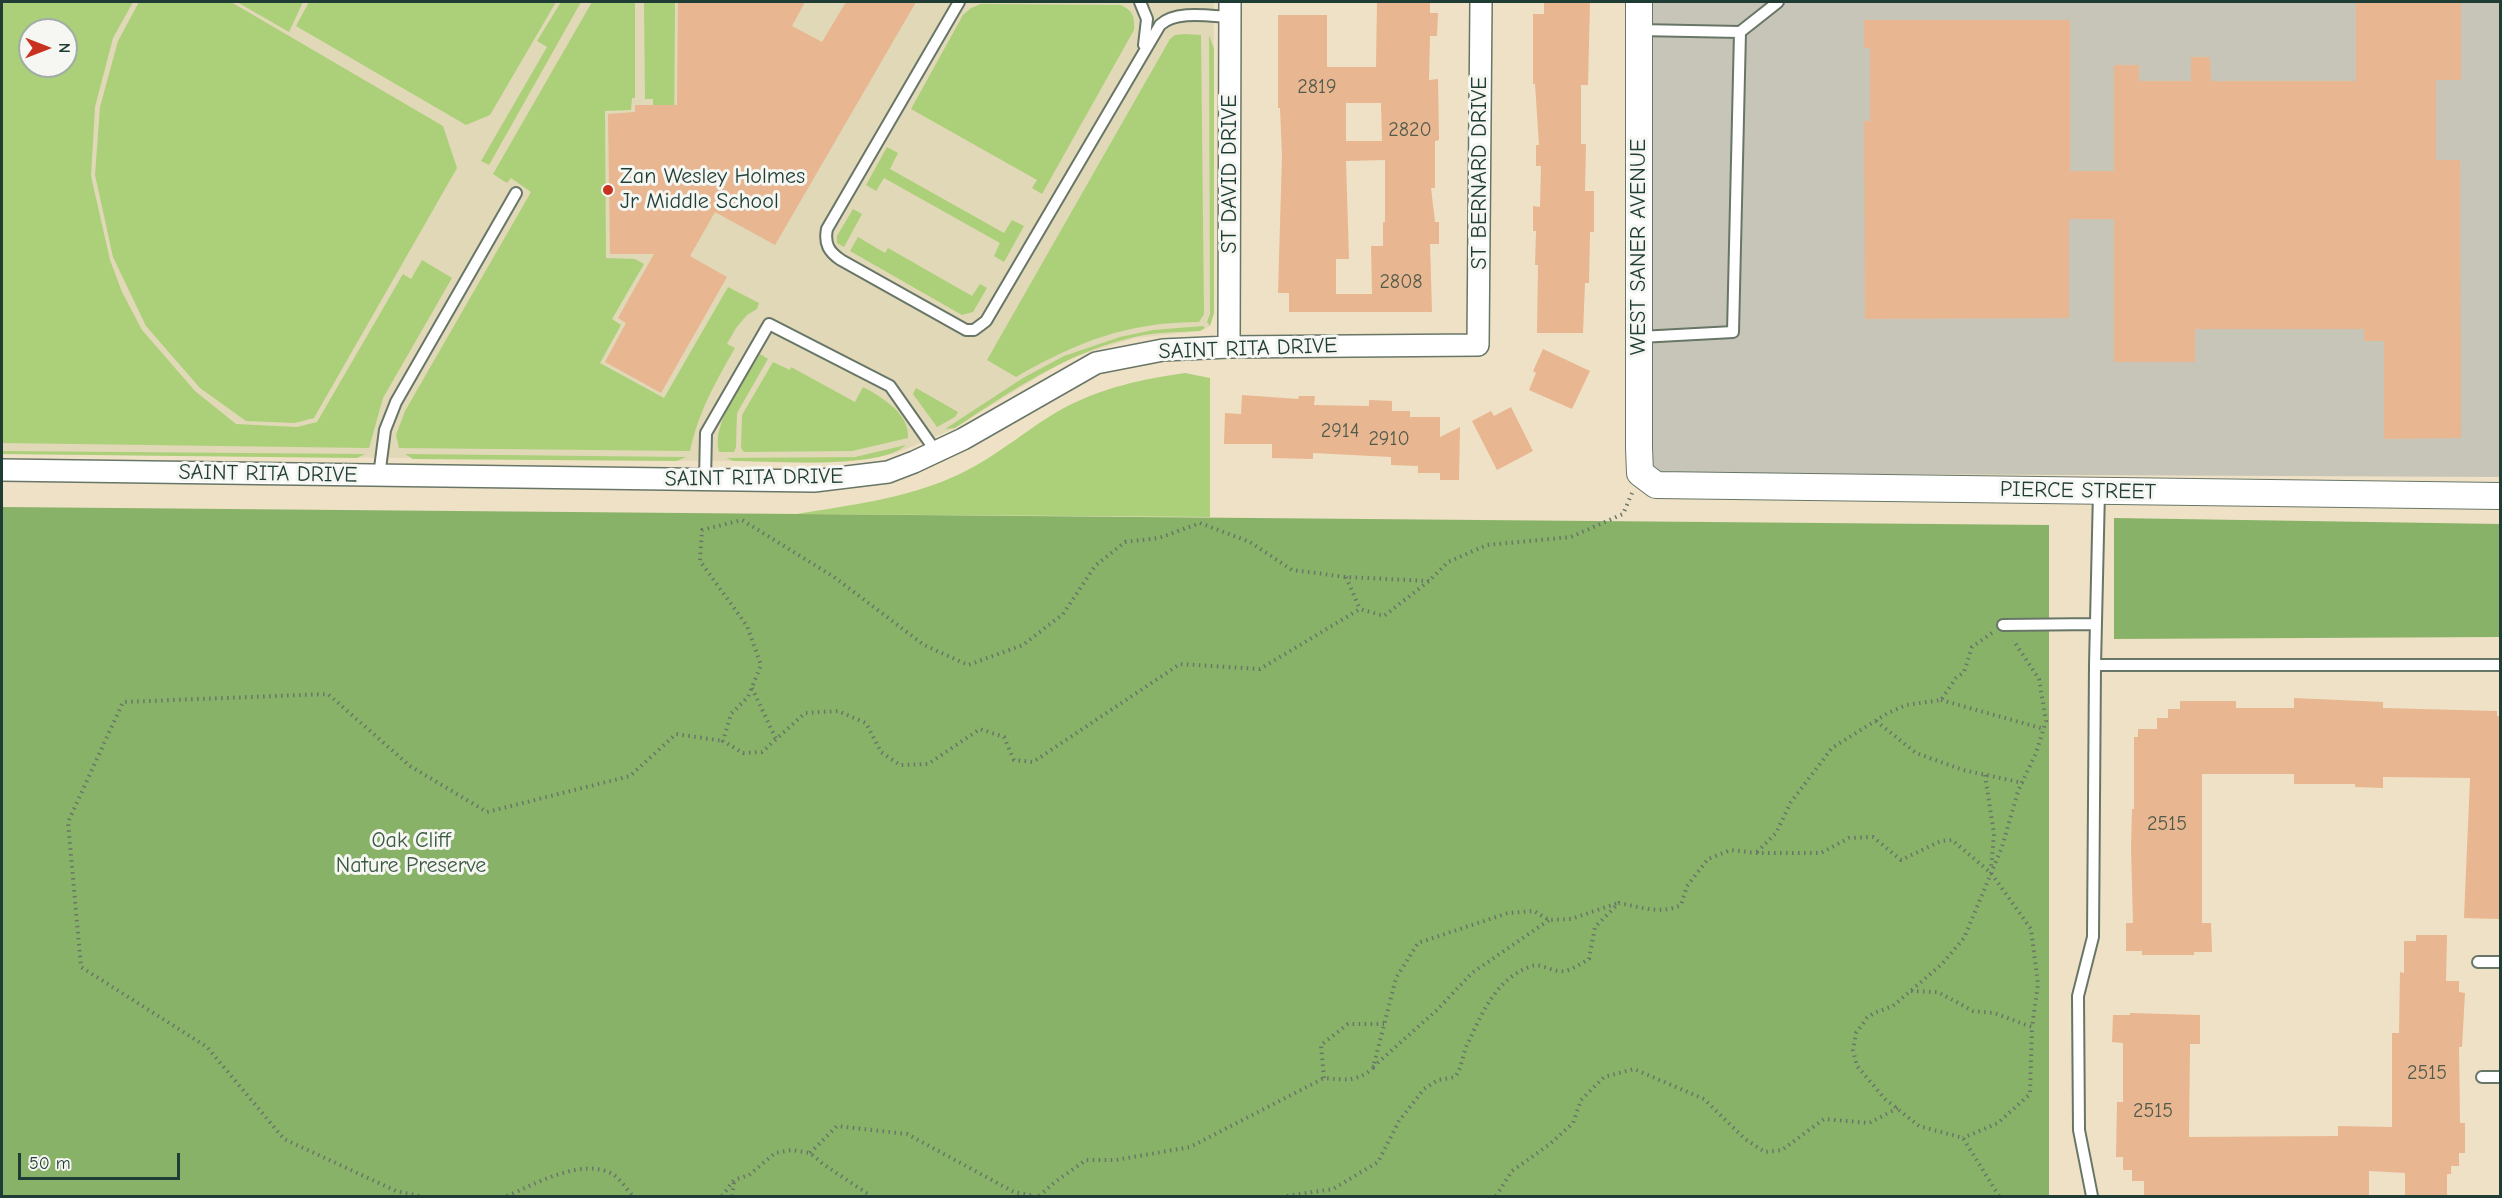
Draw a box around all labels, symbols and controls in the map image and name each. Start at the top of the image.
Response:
north arrow [18,18,78,78]
text: N [55,43,73,53]
house number: 2819 [1297,75,1337,99]
street label: ST BERNARD DRIVE [1467,76,1493,270]
street label: ST DAVID DRIVE [1217,95,1243,253]
house number: 2820 [1388,118,1432,142]
street label: WEST SANER AVENUE [1626,139,1652,355]
place label: Zan Wesley Holmes Jr Middle School [620,164,805,216]
marker: Zan Wesley Holmes Jr Middle School [601,183,615,197]
house number: 2808 [1379,270,1423,294]
street label: SAINT RITA DRIVE [1158,333,1338,365]
house number: 2914 [1321,419,1359,443]
house number: 2910 [1368,427,1410,451]
street label: SAINT RITA DRIVE [178,459,358,489]
street label: SAINT RITA DRIVE [664,463,844,493]
street label: PIERCE STREET [2000,476,2156,506]
house number: 2515 [2147,812,2187,836]
park label: Oak Cliff Nature Preserve [336,828,486,879]
house number: 2515 [2407,1061,2447,1085]
house number: 2515 [2133,1099,2173,1123]
scale bar [21,1141,183,1179]
text: 50 m [29,1153,71,1174]

